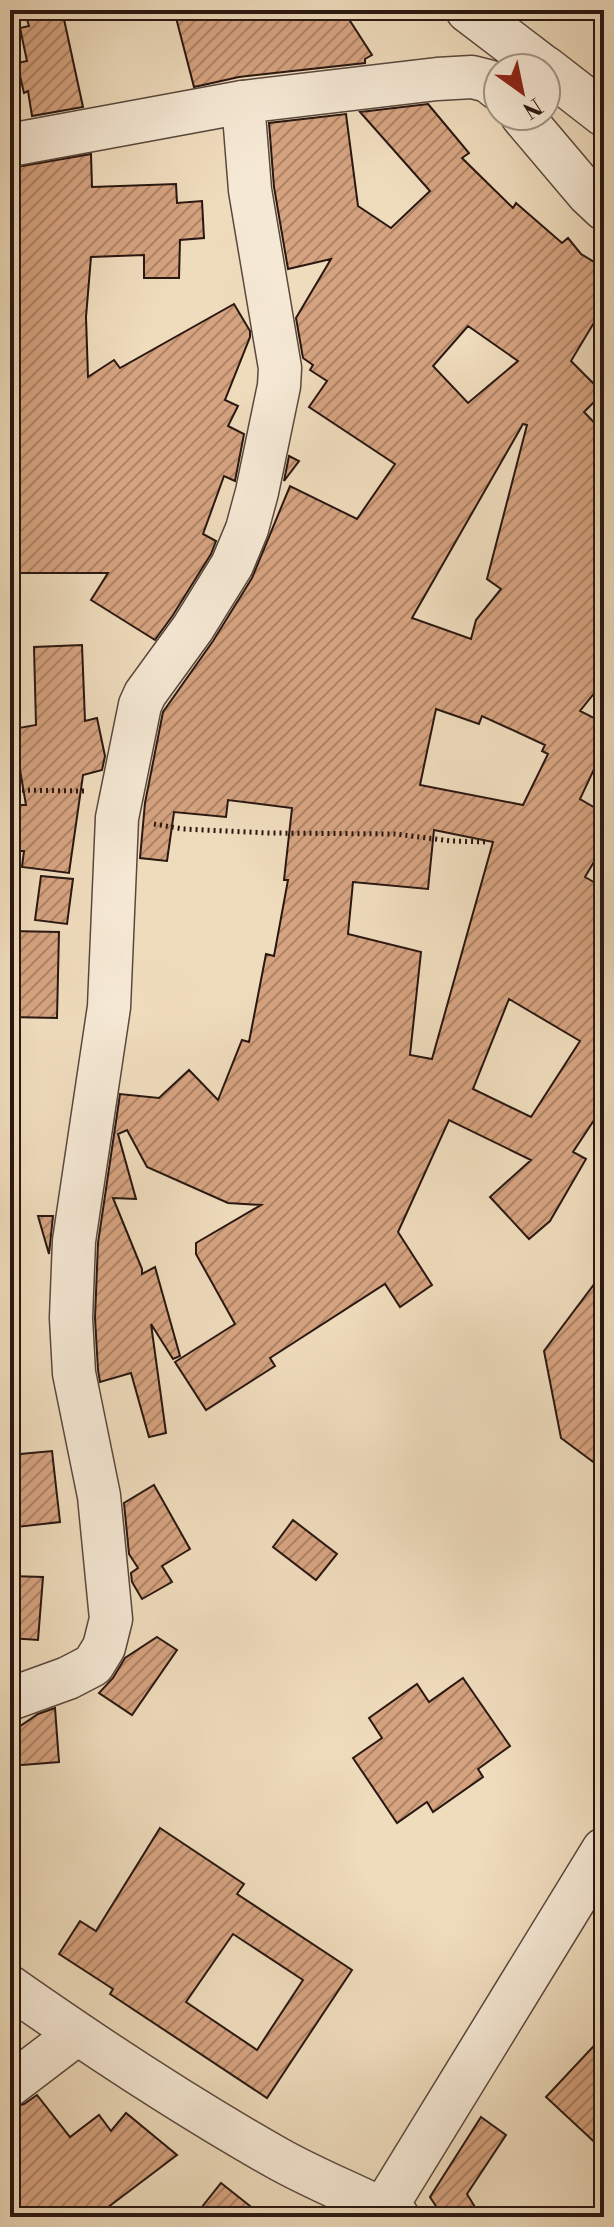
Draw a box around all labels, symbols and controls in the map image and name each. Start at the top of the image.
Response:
north arrow [482,52,562,132]
text: N [517,91,547,124]

